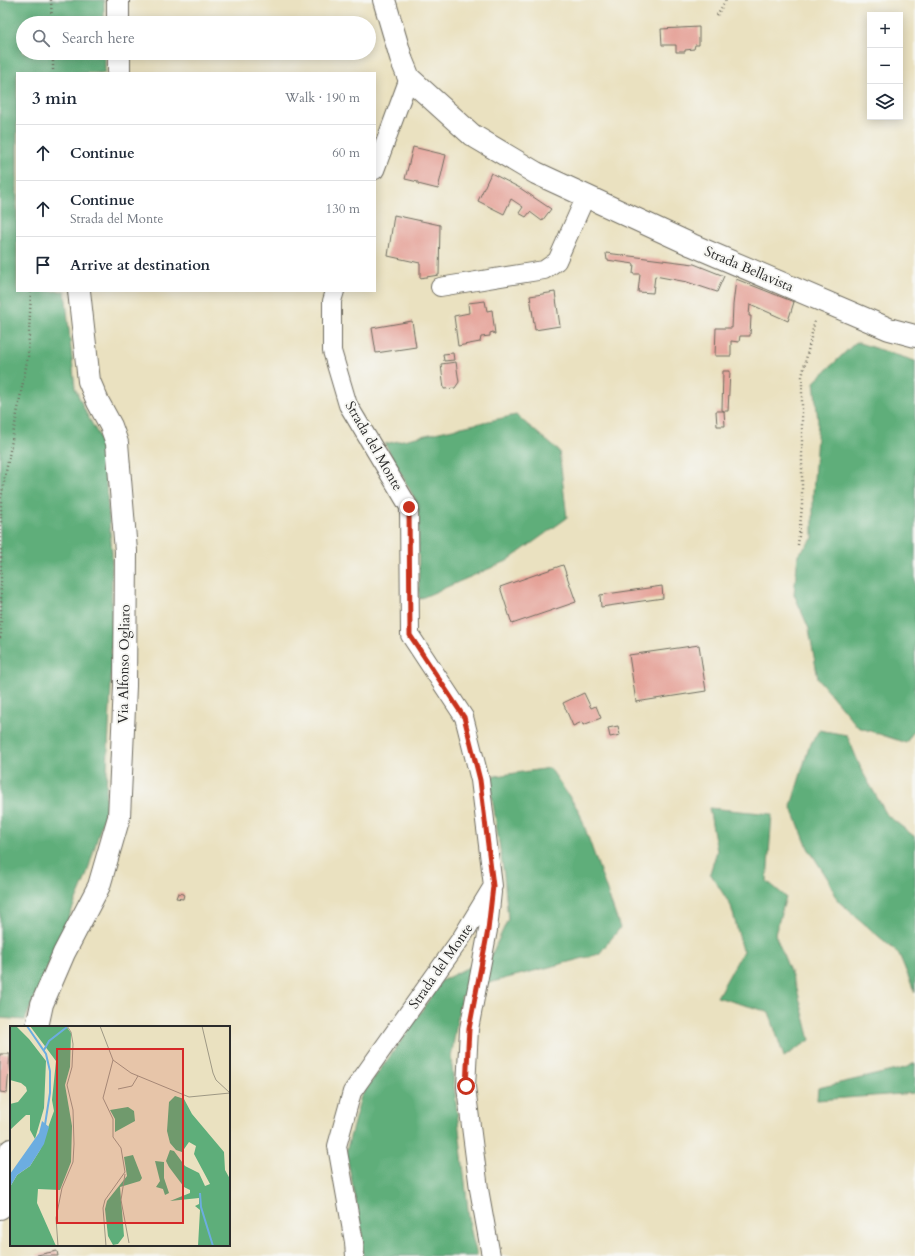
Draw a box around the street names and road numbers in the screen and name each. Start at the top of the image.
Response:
street label: Strada Bellavista [702,242,796,296]
street label: Strada del Monte [341,398,407,494]
street label: Via Alfonso Ogliaro [113,604,135,724]
street label: Strada del Monte [404,919,478,1013]

